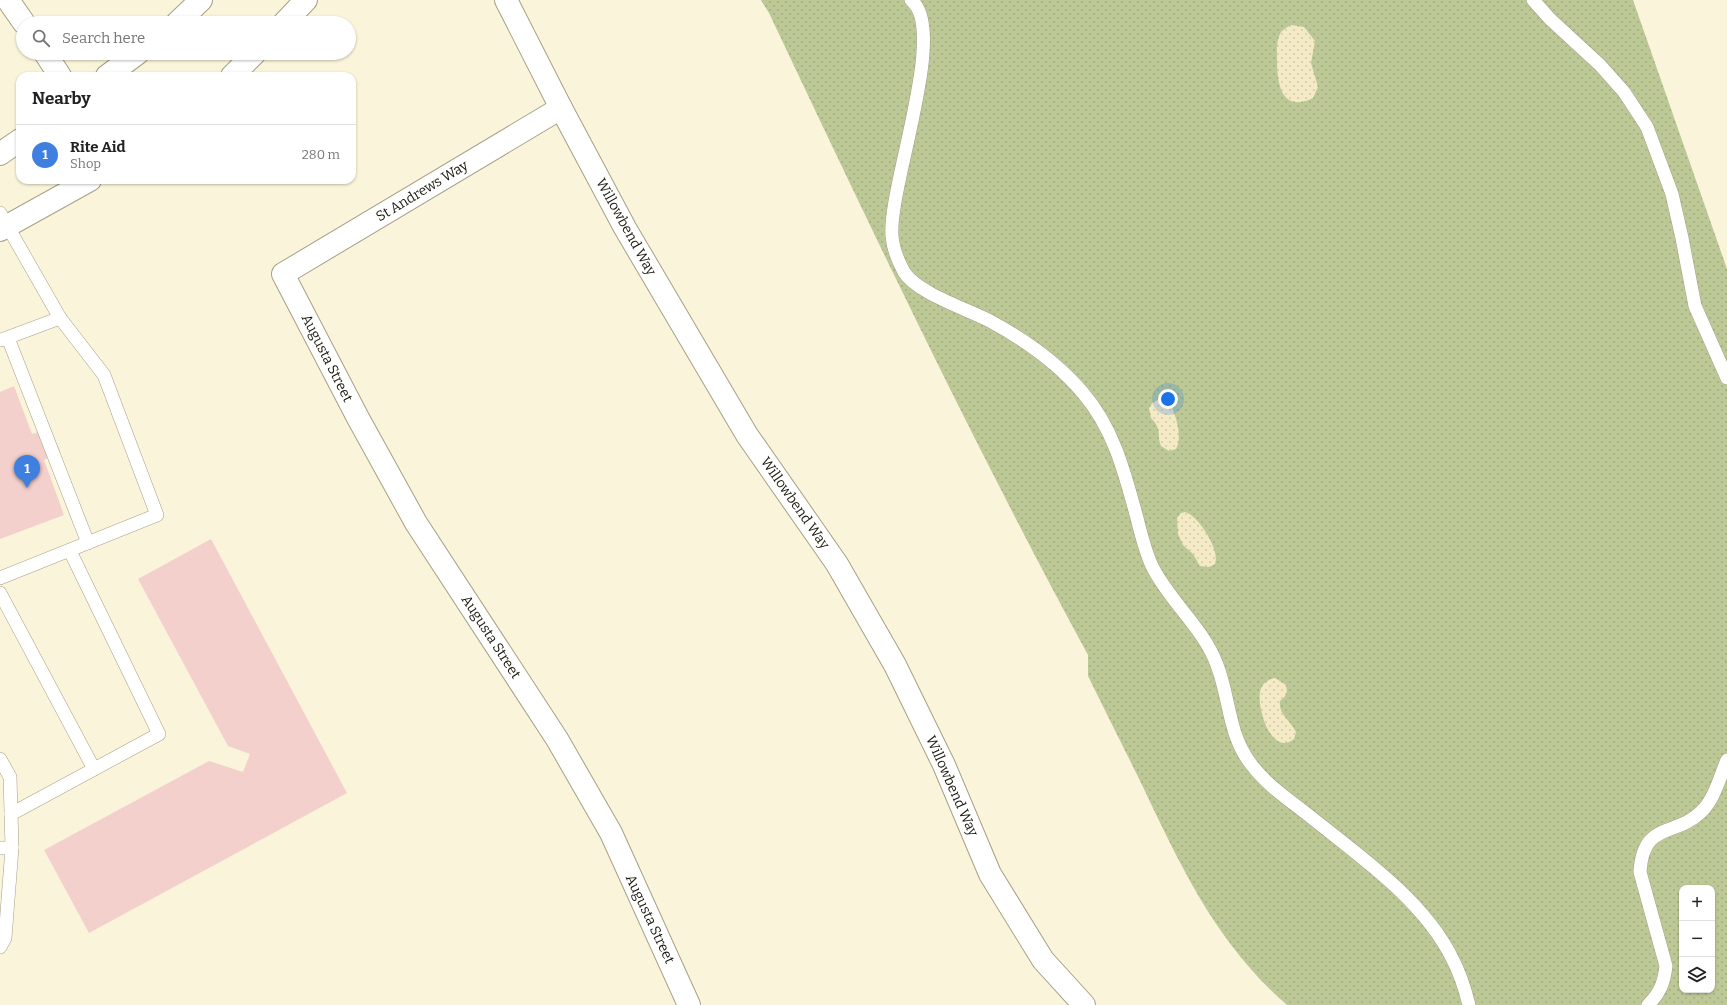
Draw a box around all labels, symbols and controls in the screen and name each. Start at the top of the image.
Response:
search box [16,16,356,60]
icon: search [30,27,52,49]
text: Search here [62,29,145,47]
text: Nearby [32,88,91,109]
text: Rite Aid [70,138,126,156]
text: 1 [42,147,48,162]
text: 280 m [302,147,340,162]
text: Shop [70,156,101,171]
street label: St Andrews Way [373,157,472,225]
street label: Willowbend Way [592,176,660,279]
street label: Augusta Street [298,311,356,405]
your location [1158,389,1178,409]
street label: Willowbend Way [757,454,833,553]
pin: 1 [14,455,40,488]
street label: Augusta Street [458,592,524,682]
street label: Willowbend Way [922,733,982,839]
street label: Augusta Street [622,872,678,966]
map controls [1679,885,1715,993]
button: + [1679,885,1715,921]
button: − [1679,921,1715,957]
button: layers [1679,957,1715,993]

